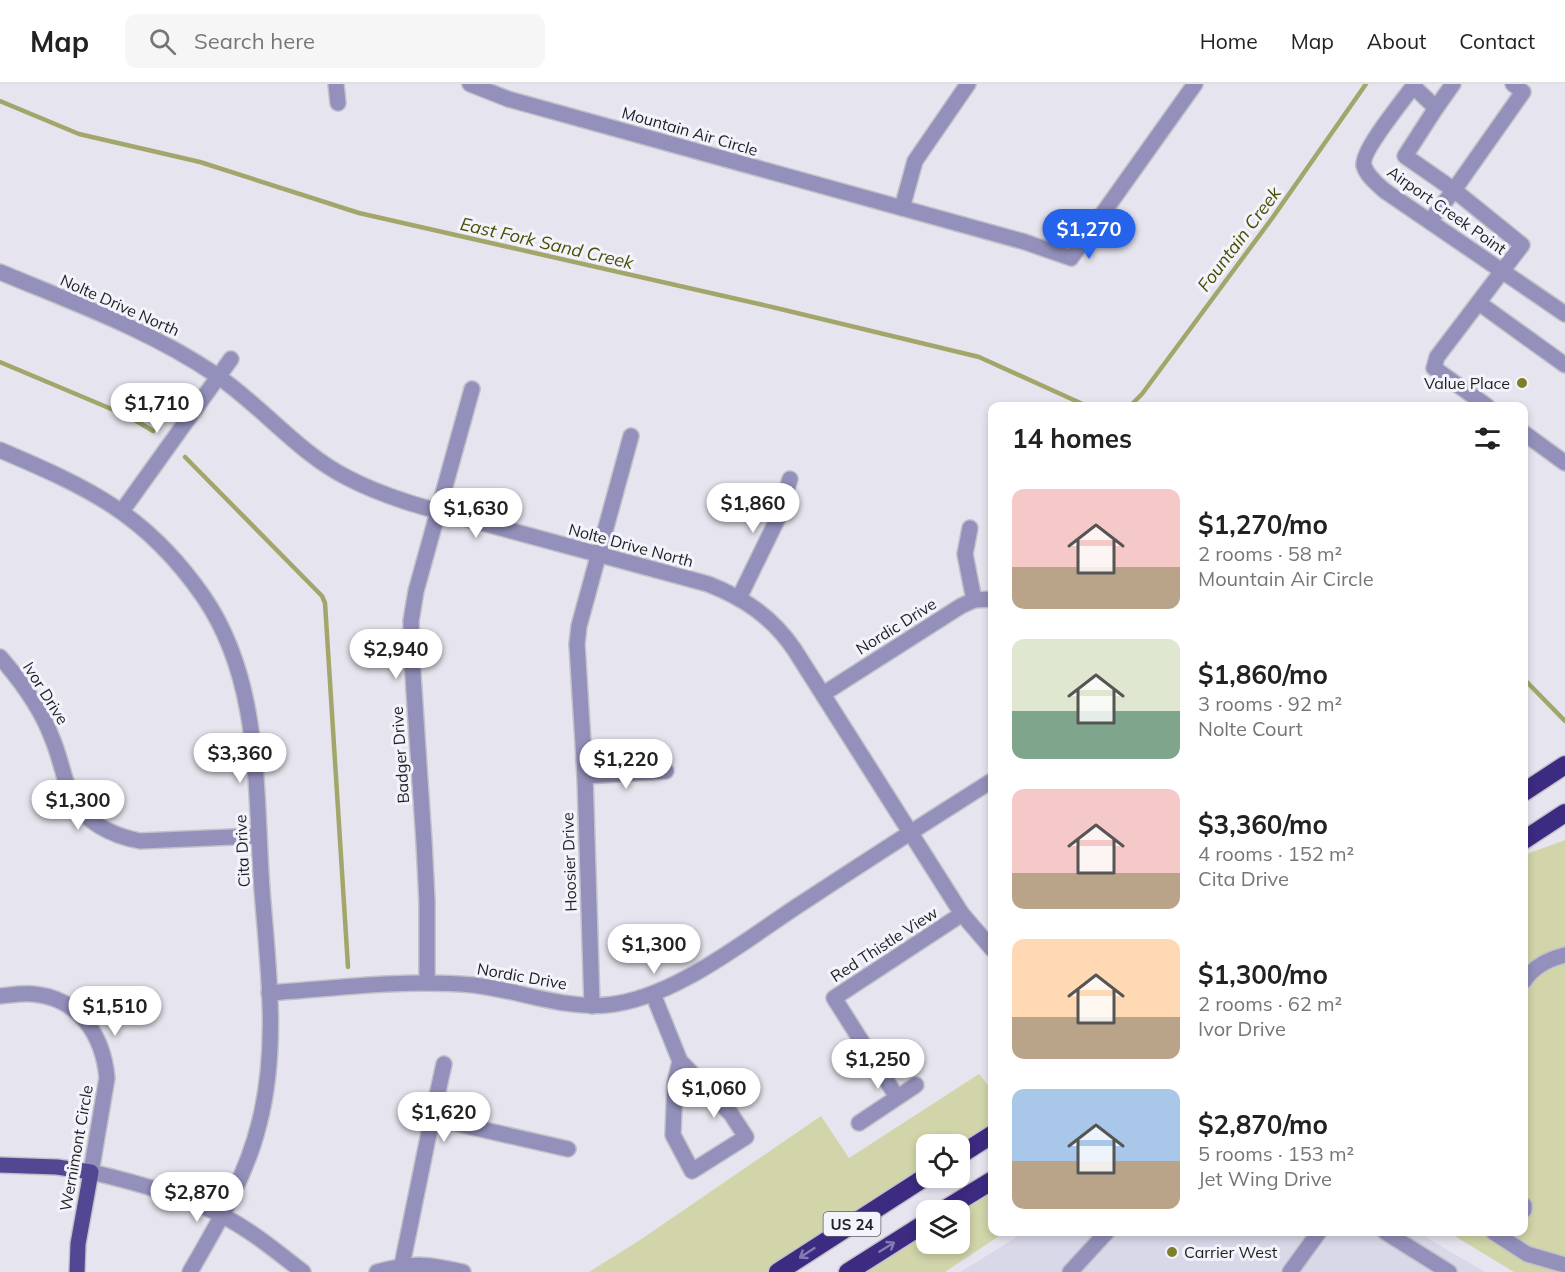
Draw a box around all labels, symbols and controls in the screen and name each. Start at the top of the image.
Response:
search box [125,14,545,68]
text: Map [30,24,89,59]
icon: search [146,25,179,58]
text: Search here [194,27,315,55]
text: Home [1200,28,1258,54]
text: Map [1291,28,1334,54]
text: About [1367,28,1426,54]
text: Contact [1459,28,1535,54]
street label: Mountain Air Circle [620,102,760,160]
street label: Airport Creek Point [1384,161,1511,259]
water label: Fountain Creek [1192,182,1286,296]
pin: $1,270 [1040,209,1138,260]
water label: East Fork Sand Creek [458,212,637,274]
text: $1,270 [1057,216,1121,241]
street label: Nolte Drive North [57,270,183,340]
place label: Value Place [1424,373,1510,393]
marker: Value Place [1515,376,1529,390]
pin: $1,710 [108,383,206,434]
text: $1,710 [125,390,189,415]
text: 14 homes [1012,422,1132,455]
icon: filters [1471,422,1504,455]
pin: $1,860 [704,483,802,534]
pin: $1,630 [427,488,525,539]
text: $1,860 [721,490,785,515]
text: $1,630 [444,495,508,520]
text: $1,270/mo [1198,508,1328,541]
icon: home [1060,513,1132,585]
street label: Nolte Drive North [566,519,696,571]
text: 2 rooms · 58 m² [1198,541,1342,566]
text: Mountain Air Circle [1198,566,1374,591]
street label: Nordic Drive [852,593,940,659]
pin: $2,940 [347,629,445,680]
text: $2,940 [364,636,428,661]
street label: Ivor Drive [19,658,73,728]
text: $1,860/mo [1198,658,1328,691]
icon: home [1060,663,1132,735]
text: 3 rooms · 92 m² [1198,691,1342,716]
street label: Badger Drive [387,706,413,804]
text: Nolte Court [1198,716,1303,741]
pin: $3,360 [191,733,289,784]
pin: $1,220 [577,739,675,790]
text: $3,360 [208,740,272,765]
text: $1,220 [594,746,658,771]
pin: $1,300 [29,780,127,831]
text: $1,300 [46,787,110,812]
text: $3,360/mo [1198,808,1328,841]
street label: Hoosier Drive [557,812,581,912]
icon: home [1060,813,1132,885]
street label: Cita Drive [230,814,254,888]
text: 4 rooms · 152 m² [1198,841,1354,866]
text: Cita Drive [1198,866,1289,891]
street label: Red Thistle View [827,902,941,986]
pin: $1,300 [605,924,703,975]
text: $1,300 [622,931,686,956]
street label: Nordic Drive [475,958,569,994]
text: $1,300/mo [1198,958,1328,991]
icon: home [1060,963,1132,1035]
pin: $1,510 [66,986,164,1037]
text: 2 rooms · 62 m² [1198,991,1342,1016]
text: $1,510 [83,993,147,1018]
text: Ivor Drive [1198,1016,1286,1041]
pin: $1,250 [829,1039,927,1090]
text: $1,250 [846,1046,910,1071]
pin: $1,060 [665,1068,763,1119]
text: $1,060 [682,1075,746,1100]
street label: Wernimont Circle [55,1083,97,1213]
pin: $1,620 [395,1092,493,1143]
text: $1,620 [412,1099,476,1124]
text: $2,870/mo [1198,1108,1328,1141]
icon: home [1060,1113,1132,1185]
map controls [916,1134,970,1254]
button: locate [916,1134,970,1188]
text: 5 rooms · 153 m² [1198,1141,1354,1166]
text: Jet Wing Drive [1198,1166,1332,1191]
pin: $2,870 [148,1172,246,1223]
text: $2,870 [165,1179,229,1204]
button: layers [916,1200,970,1254]
road number: US 24 [824,1212,880,1236]
one-way arrow [879,1240,896,1253]
place label: Carrier West [1184,1242,1278,1262]
marker: Carrier West [1165,1245,1179,1259]
one-way arrow [799,1247,816,1259]

